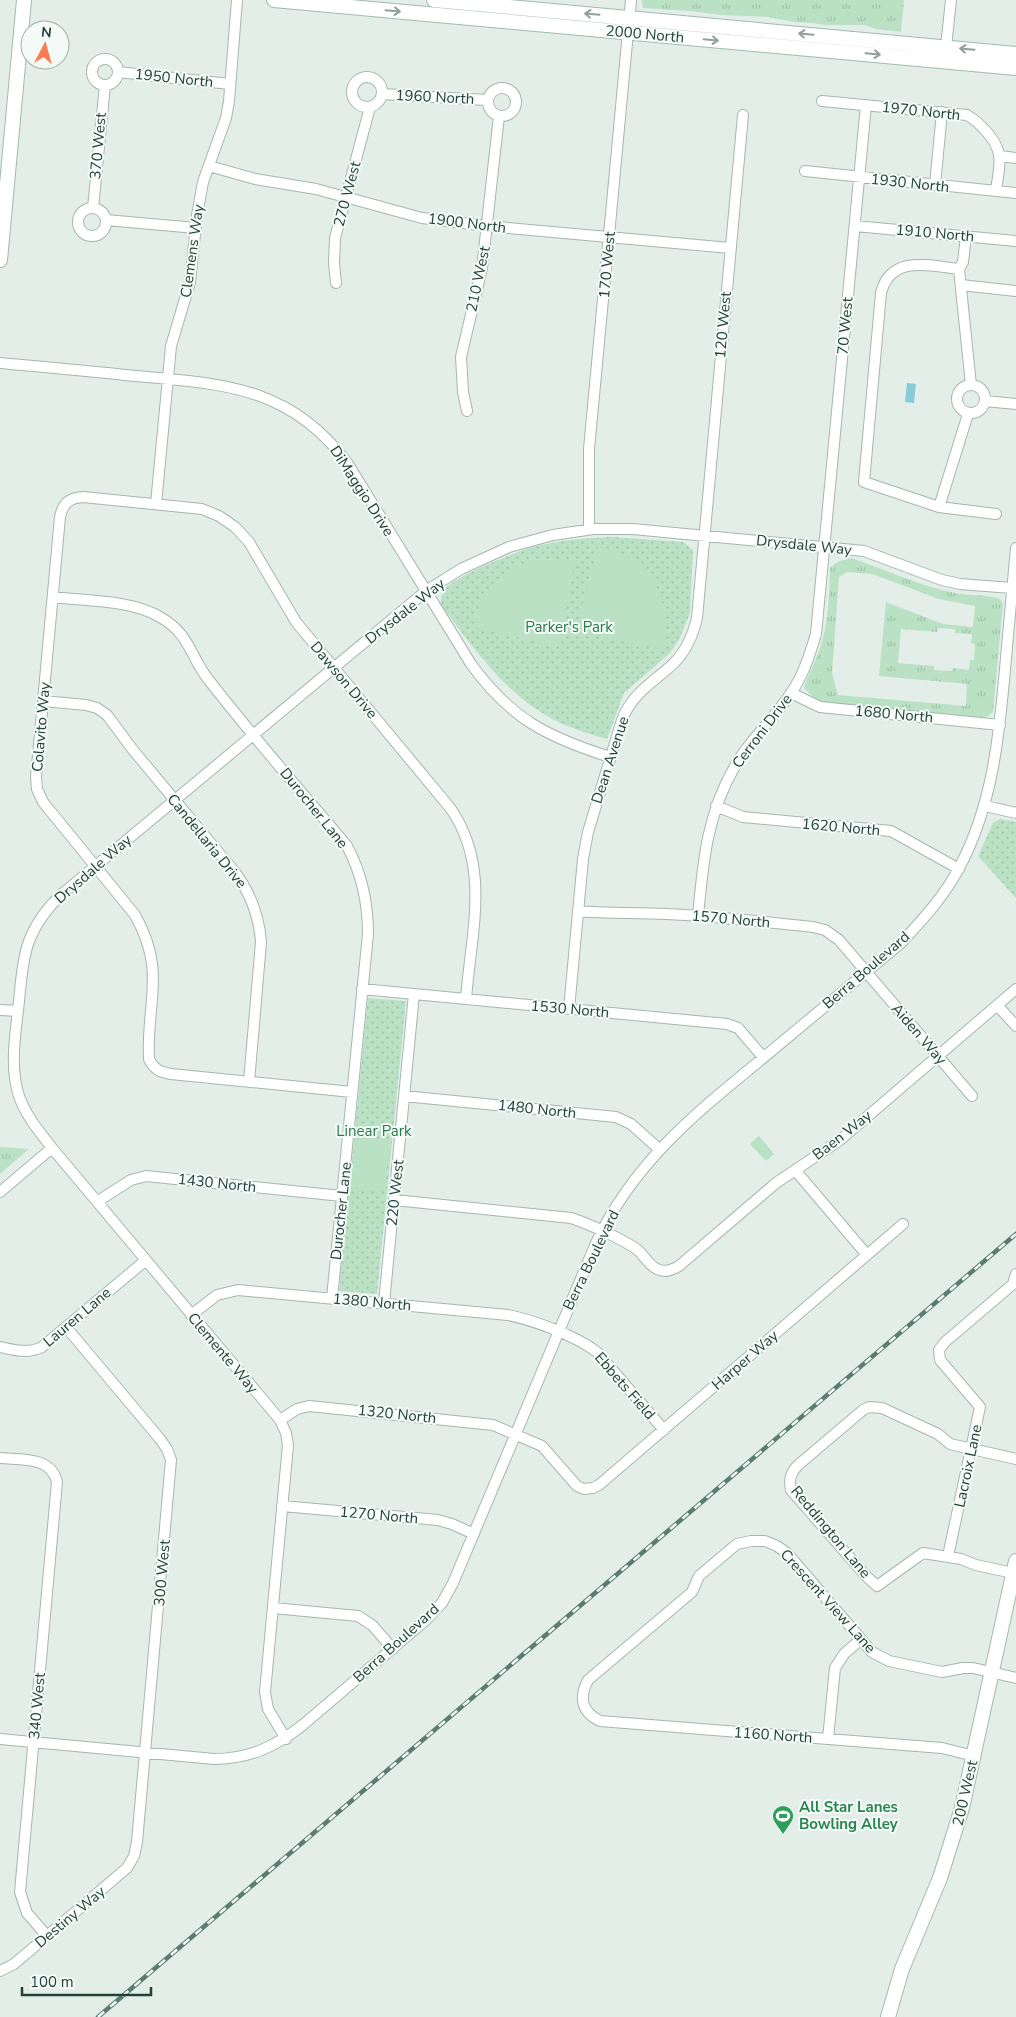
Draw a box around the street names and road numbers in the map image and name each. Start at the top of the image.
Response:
street label: 2000 North [605,21,685,47]
street label: 1950 North [134,64,214,92]
street label: 1960 North [395,85,475,109]
street label: 1970 North [881,97,961,125]
street label: 370 West [85,111,111,180]
street label: 270 West [329,158,366,229]
street label: 1930 North [870,169,950,197]
street label: Clemens Way [176,203,208,299]
street label: 1900 North [427,208,507,238]
street label: 1910 North [895,220,975,246]
street label: 170 West [594,230,620,299]
street label: 210 West [461,243,495,314]
street label: 120 West [710,290,736,359]
street label: 70 West [833,296,858,356]
street label: DiMaggio Drive [325,442,399,540]
street label: Drysdale Way [755,530,853,560]
street label: Drysdale Way [361,573,449,648]
street label: Dawson Drive [306,637,382,723]
street label: Colavito Way [27,681,55,773]
street label: Cerroni Drive [728,690,796,772]
street label: 1680 North [854,701,934,727]
street label: Dean Avenue [587,714,633,806]
street label: Durocher Lane [275,763,353,853]
street label: Candellaria Drive [163,790,251,892]
street label: 1620 North [801,814,881,840]
street label: Drysdale Way [50,830,136,908]
street label: 1570 North [691,906,771,932]
street label: Berra Boulevard [818,927,914,1013]
street label: 1530 North [530,996,610,1022]
street label: Aiden Way [887,999,951,1069]
street label: 1480 North [497,1095,577,1123]
street label: Baen Way [808,1105,876,1164]
street label: 220 West [382,1158,409,1227]
street label: Durocher Lane [326,1161,356,1261]
street label: 1430 North [177,1169,257,1197]
street label: Berra Boulevard [558,1207,624,1313]
street label: Lauren Lane [39,1283,115,1351]
street label: 1380 North [332,1289,412,1315]
street label: Clemente Way [183,1308,263,1398]
street label: Harper Way [708,1325,783,1394]
street label: Ebbets Field [590,1348,660,1424]
street label: 1320 North [357,1400,437,1428]
street label: Lacroix Lane [949,1423,987,1509]
street label: Reddington Lane [786,1482,876,1582]
street label: 1270 North [339,1502,419,1528]
street label: 300 West [149,1538,175,1607]
street label: Crescent View Lane [776,1545,880,1657]
street label: Berra Boulevard [349,1599,443,1687]
street label: 340 West [24,1671,50,1740]
street label: 1160 North [733,1722,813,1748]
street label: 200 West [948,1757,982,1828]
street label: Destiny Way [31,1881,110,1952]

